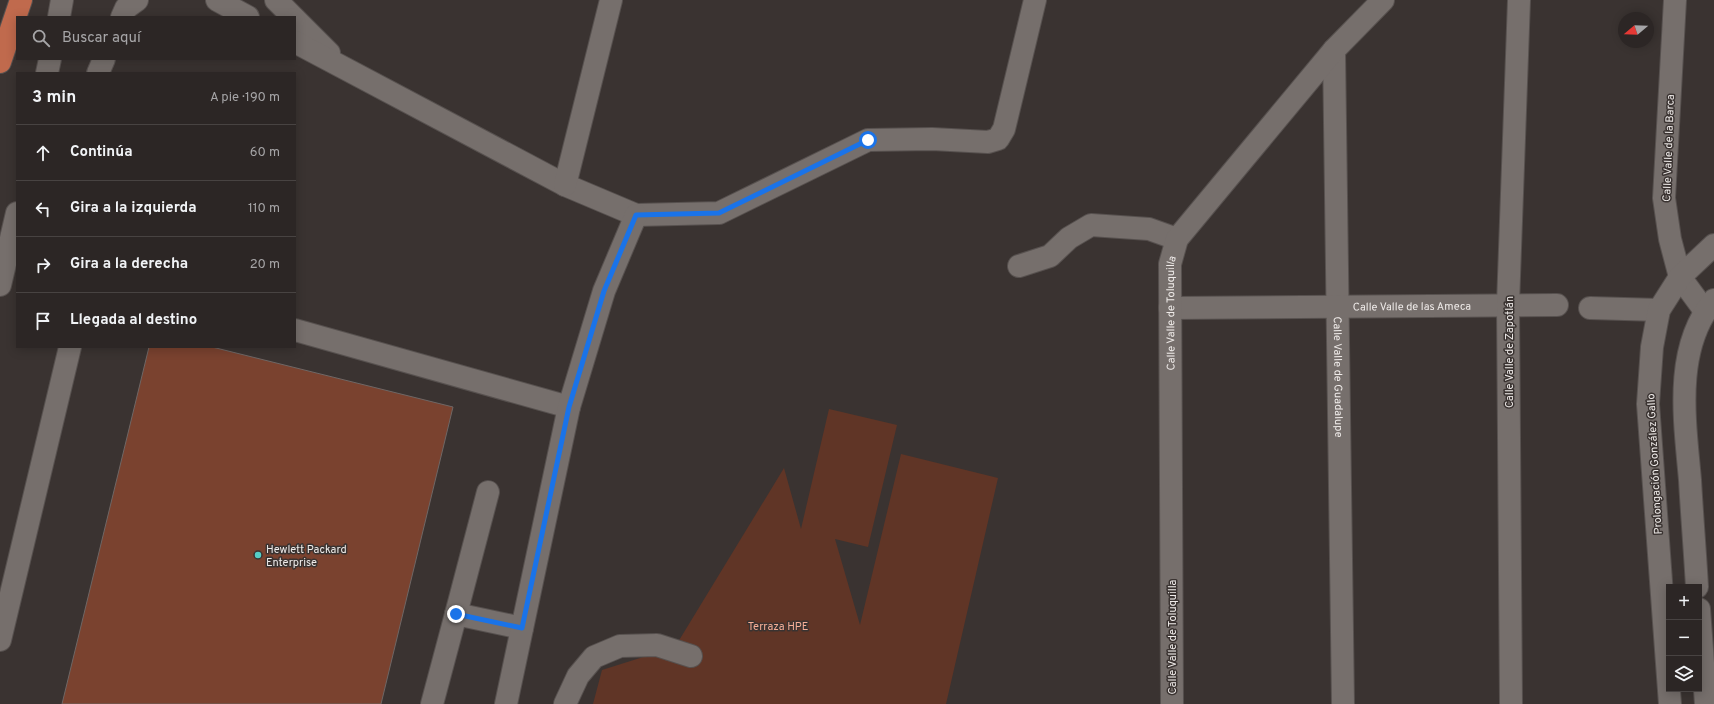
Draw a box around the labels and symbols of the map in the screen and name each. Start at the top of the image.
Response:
north arrow [1618,12,1654,48]
street label: Calle Valle de la Barca [1660,94,1678,202]
route start [859,131,877,149]
street label: Calle Valle de Toluquilla [1164,254,1180,370]
street label: Calle Valle de Zapotlán [1503,296,1517,408]
street label: Calle Valle de las Ameca [1353,300,1471,315]
street label: Calle Valle de Guadalupe [1330,316,1345,438]
street label: Prolongación González Gallo [1644,393,1666,535]
place label: Hewlett Packard Enterprise [266,543,347,570]
marker: Hewlett Packard Enterprise [253,550,263,560]
street label: Calle Valle de Toluquilla [1166,579,1180,694]
route end [447,605,465,623]
park label: Terraza HPE [748,620,808,634]

